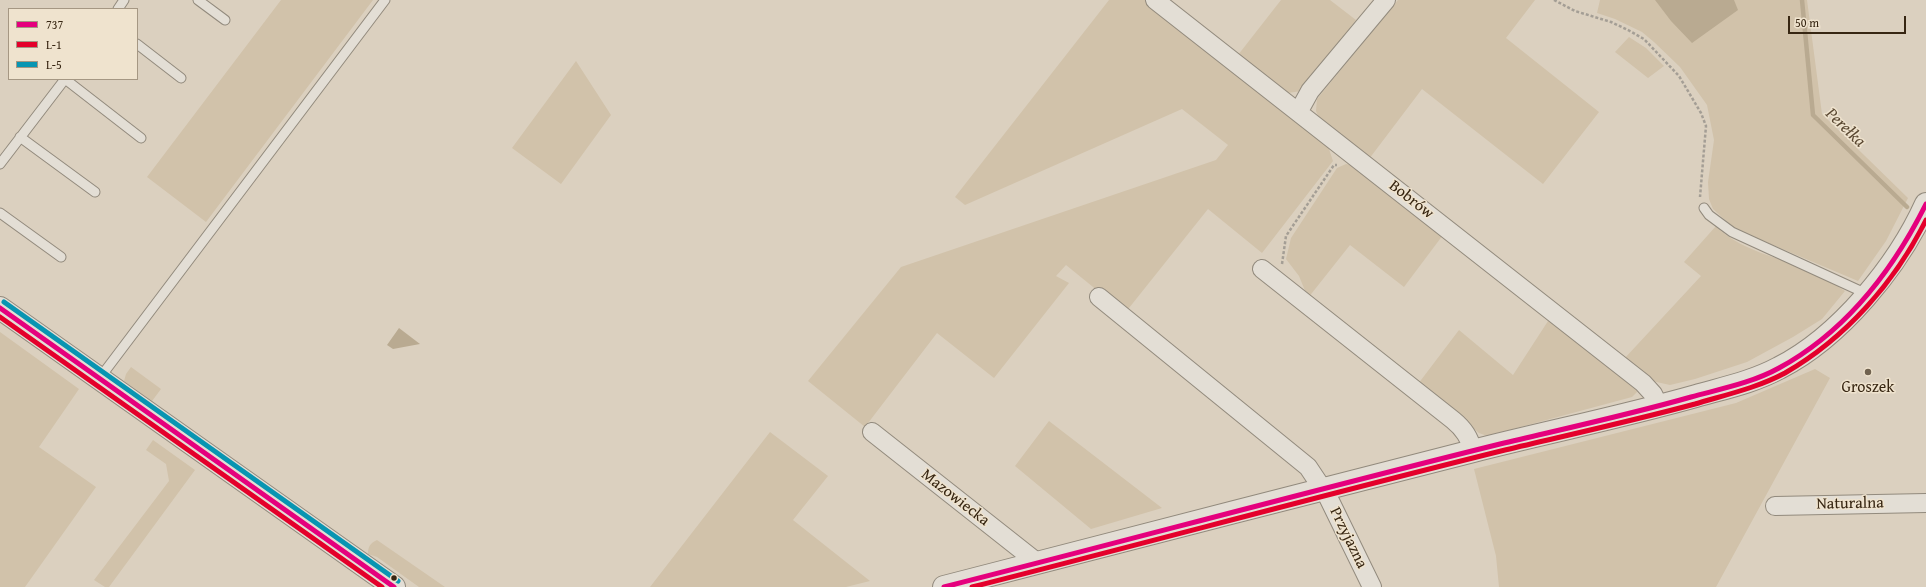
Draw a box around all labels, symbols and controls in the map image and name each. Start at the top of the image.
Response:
legend [8,8,138,80]
scale bar [1790,8,1908,34]
text: 50 m [1795,14,1819,31]
text: 737 [46,16,63,33]
text: L-1 [46,36,62,53]
text: L-5 [46,56,62,73]
water label: Perełka [1821,104,1869,152]
street label: Bobrów [1385,177,1437,223]
marker: Groszek [1863,367,1873,377]
place label: Groszek [1842,378,1894,398]
street label: Mazowiecka [917,465,993,531]
street label: Naturalna [1816,494,1884,514]
street label: Przyjazna [1325,504,1371,572]
unlabelled marker [389,573,399,583]

